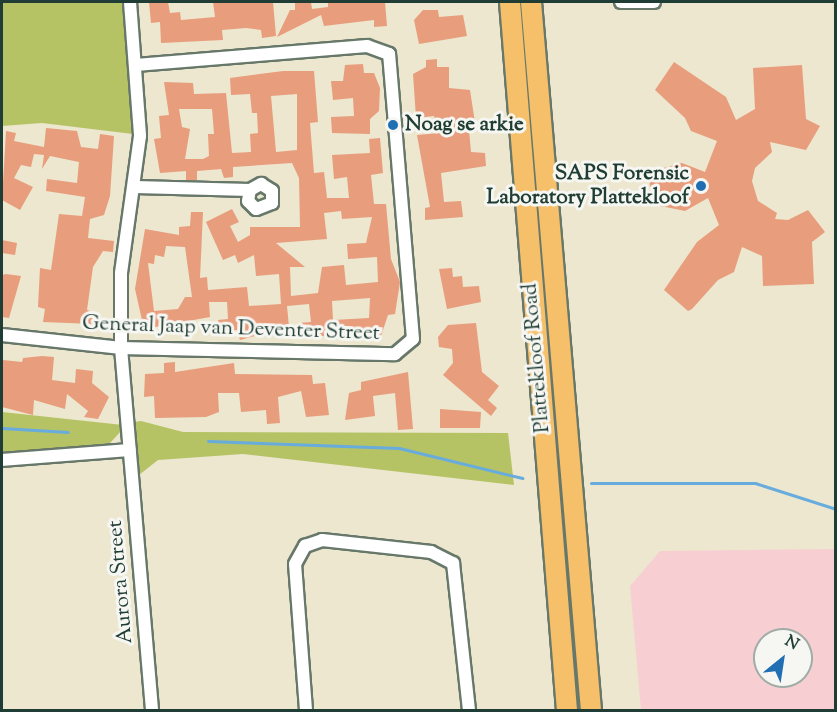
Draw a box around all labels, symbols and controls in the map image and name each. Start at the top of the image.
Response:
place label: Noag se arkie [405,112,524,138]
marker: Noag se arkie [386,118,400,132]
place label: SAPS Forensic Laboratory Plattekloof [487,161,689,211]
marker: SAPS Forensic Laboratory Plattekloof [694,179,708,193]
street label: Plattekloof Road [518,282,556,434]
street label: General Jaap van Deventer Street [82,311,380,347]
street label: Aurora Street [103,519,139,645]
north arrow [753,628,813,688]
text: N [780,631,803,657]

